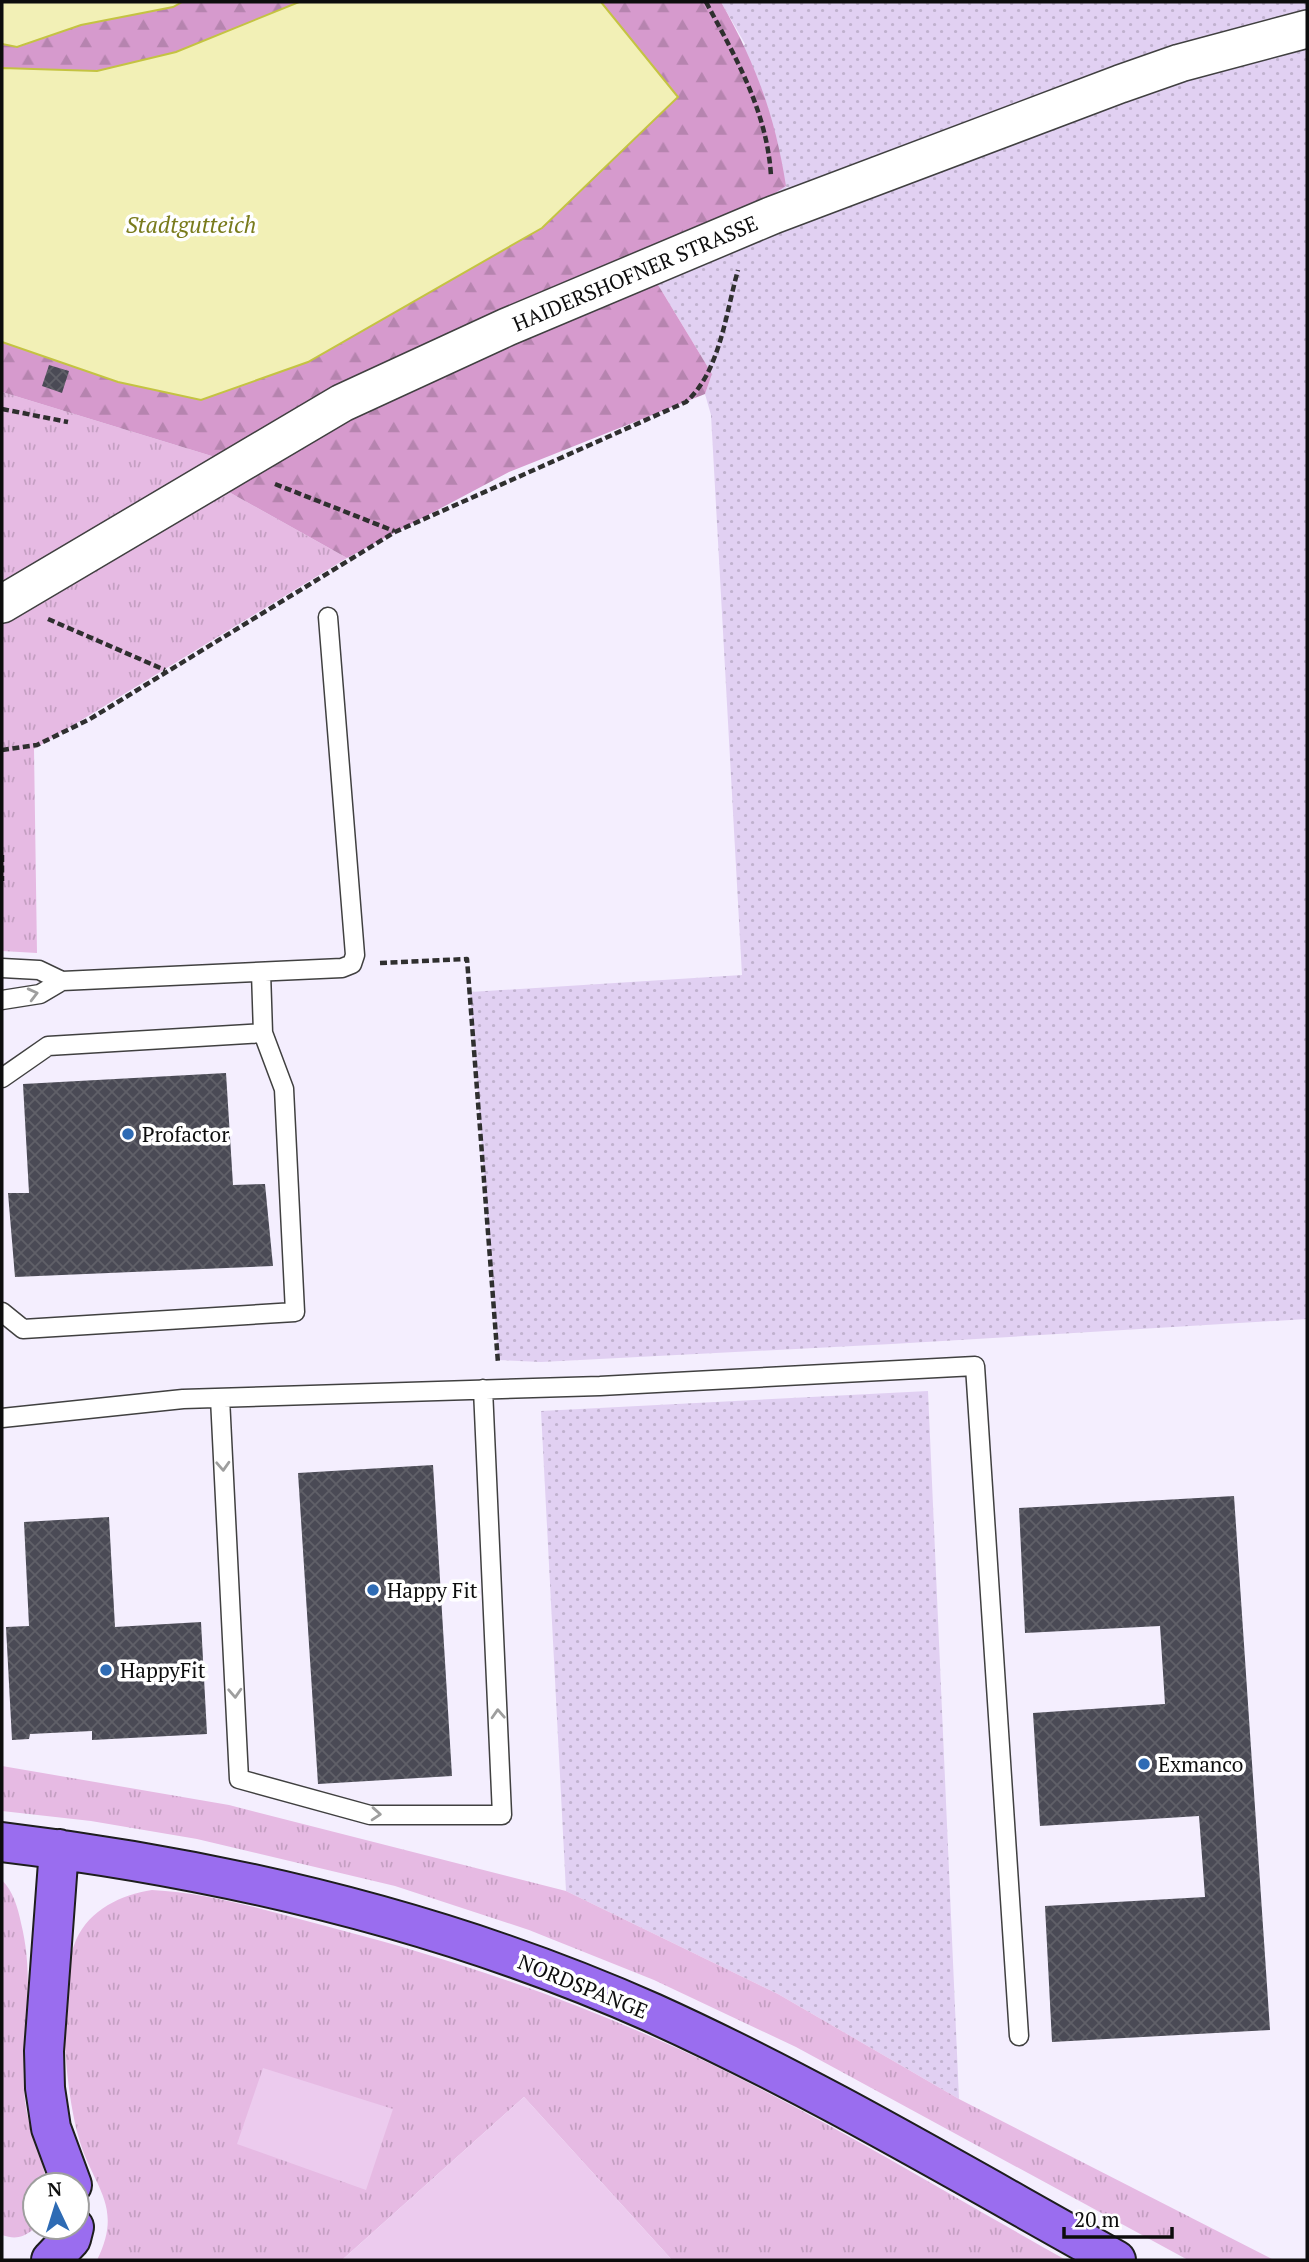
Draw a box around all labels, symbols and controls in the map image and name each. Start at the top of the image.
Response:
water label: Stadtgutteich [126,209,256,240]
street label: HAIDERSHOFNER STRASSE [508,209,762,337]
one-way arrow [27,988,39,1002]
place label: Profactor [142,1120,229,1148]
marker: Profactor [120,1126,136,1142]
one-way arrow [216,1461,231,1472]
place label: Happy Fit [387,1576,478,1604]
marker: Happy Fit [365,1582,381,1598]
place label: HappyFit [120,1656,206,1684]
marker: HappyFit [98,1662,114,1678]
one-way arrow [227,1688,242,1699]
one-way arrow [490,1708,505,1719]
place label: Exmanco [1158,1750,1243,1778]
marker: Exmanco [1136,1756,1152,1772]
one-way arrow [371,1806,382,1821]
street label: NORDSPANGE [514,1947,652,2025]
north arrow [21,2171,91,2241]
text: N [47,2176,63,2202]
scale bar [1064,2196,1172,2240]
text: 20 m [1074,2205,1120,2233]

